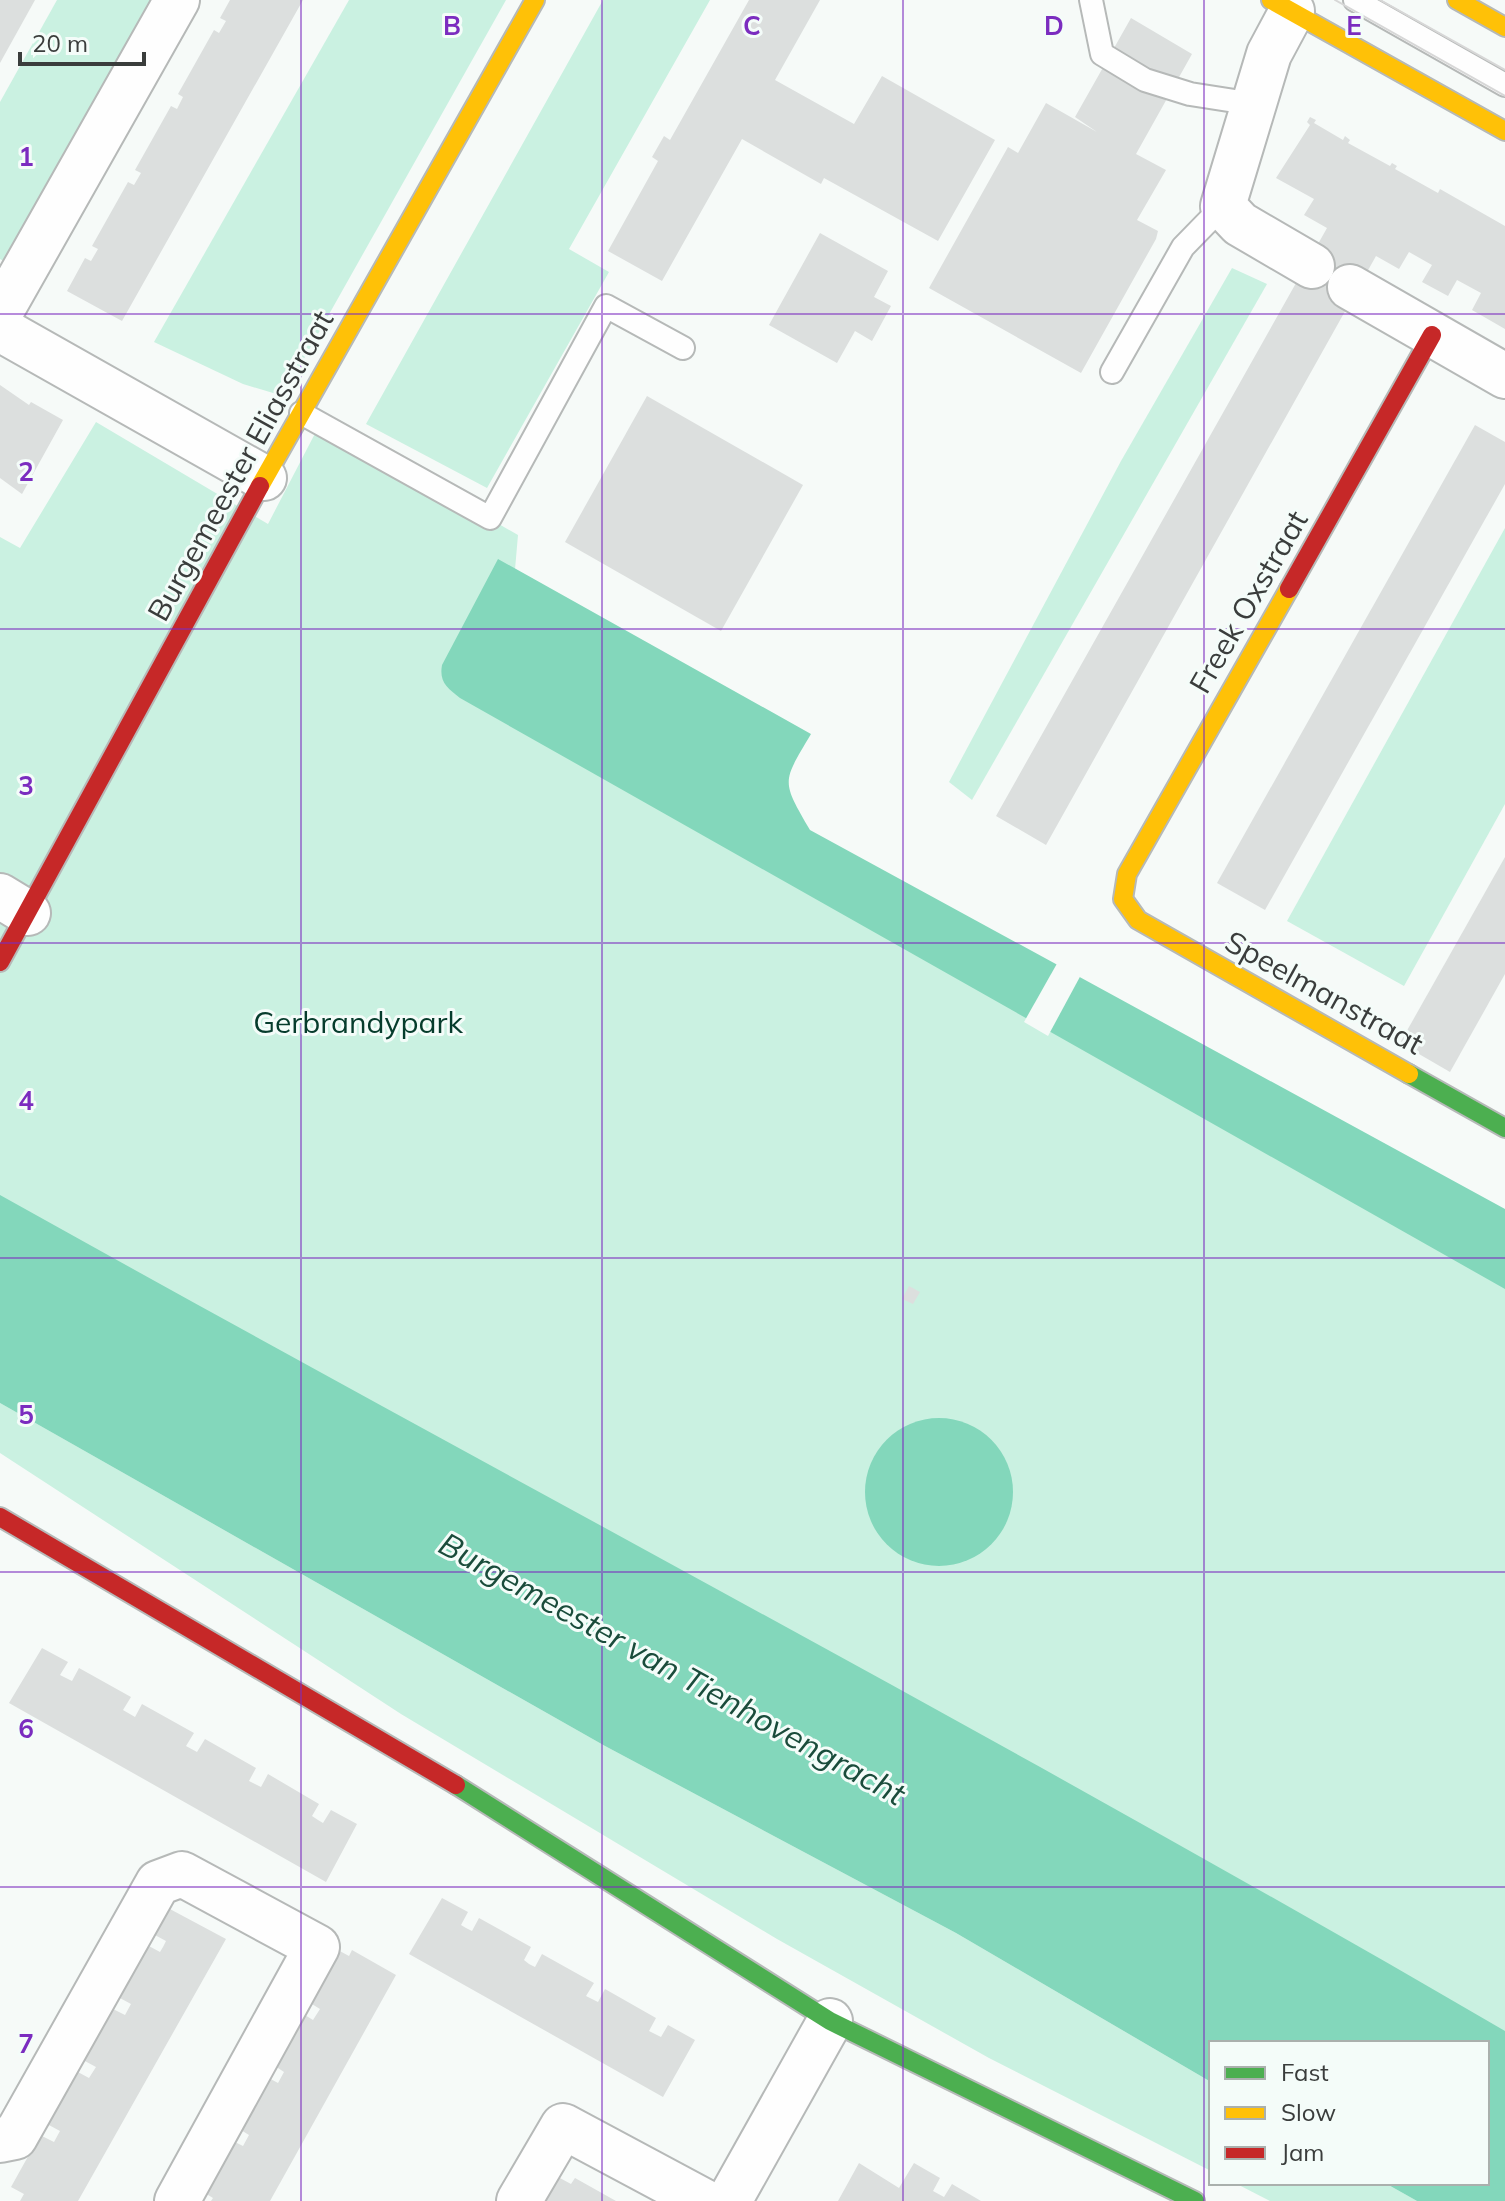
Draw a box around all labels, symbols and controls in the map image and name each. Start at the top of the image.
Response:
text: B [443,9,461,42]
text: C [743,9,761,42]
text: D [1044,9,1064,42]
text: E [1346,9,1362,42]
scale bar [20,16,144,66]
text: 20 m [32,28,88,58]
text: 1 [18,140,34,173]
street label: Burgemeester Eliasstraat [139,304,341,627]
text: 2 [18,455,34,488]
street label: Freek Oxstraat [1180,503,1316,700]
text: 3 [18,769,34,802]
street label: Speelmanstraat [1219,922,1430,1062]
park label: Gerbrandypark [253,1003,463,1041]
text: 4 [18,1084,34,1117]
text: 5 [18,1398,34,1431]
water label: Burgemeester van Tienhovengracht [432,1523,913,1814]
text: 6 [18,1712,34,1745]
text: 7 [18,2027,34,2060]
legend [1209,2041,1489,2185]
text: Fast [1281,2057,1329,2087]
text: Slow [1281,2097,1336,2127]
text: Jam [1281,2137,1324,2167]

